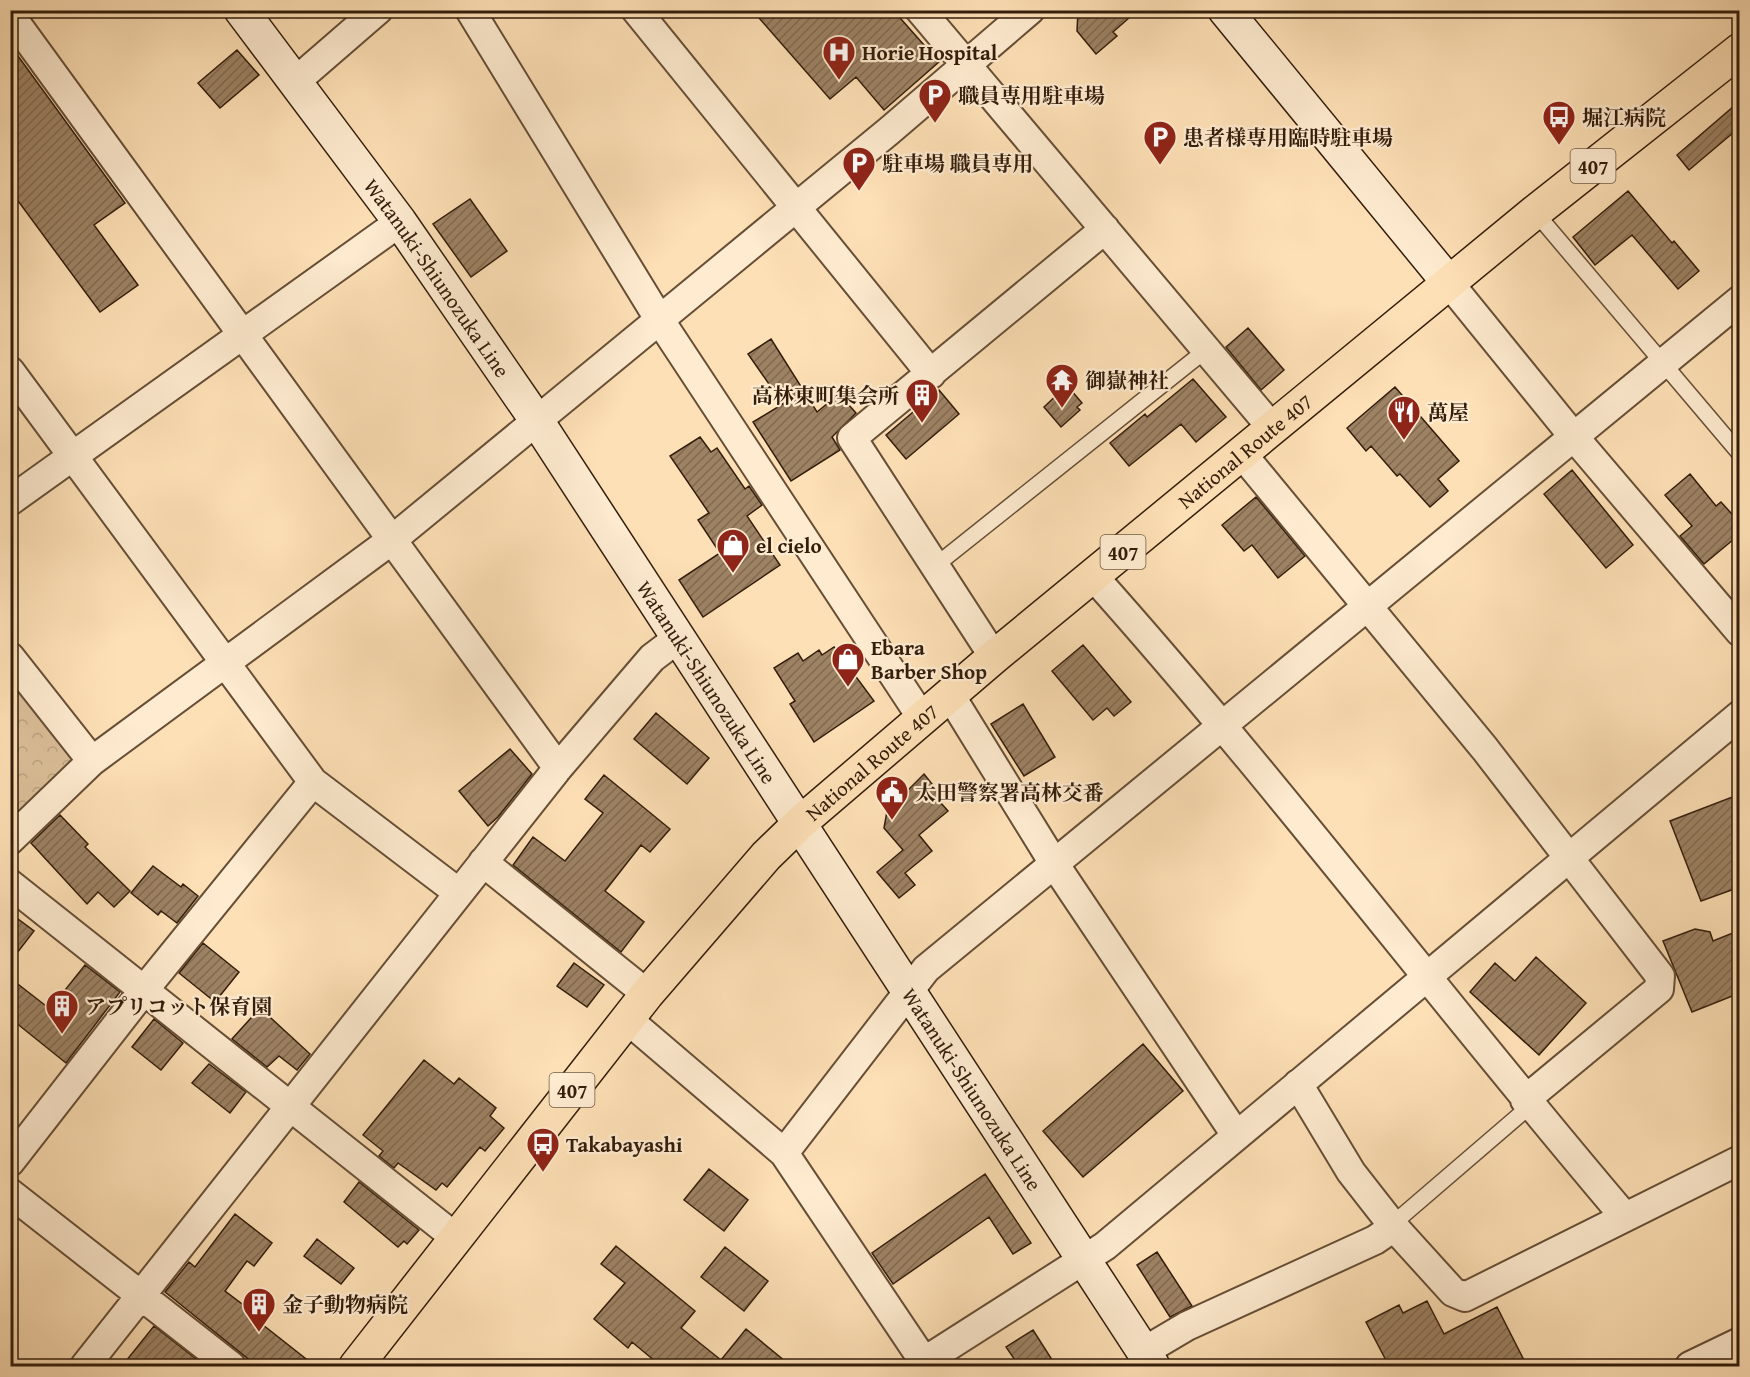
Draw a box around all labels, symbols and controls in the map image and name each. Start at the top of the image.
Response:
hospital icon: Horie Hospital [821,34,857,81]
place label: Horie Hospital [862,37,998,68]
parking icon: 職員専用駐車場 [917,77,953,124]
place label: 職員専用駐車場 [958,80,1105,111]
bus stop icon: 堀江病院 [1541,99,1577,146]
place label: 堀江病院 [1582,102,1666,133]
parking icon: 患者様専用臨時駐車場 [1142,119,1178,166]
place label: 患者様専用臨時駐車場 [1183,122,1393,153]
parking icon: 駐車場 職員専用 [841,145,877,192]
place label: 駐車場 職員専用 [882,148,1034,179]
road number: 407 [1570,149,1616,183]
street label: Watanuki-Shiunozuka Line [357,172,518,384]
temple icon: 御嶽神社 [1044,362,1080,409]
place label: 御嶽神社 [1085,365,1169,396]
building icon: 高林東町集会所 [904,377,940,424]
place label: 高林東町集会所 [752,380,899,411]
street label: National Route 407 [1171,386,1319,516]
restaurant icon: 萬屋 [1386,394,1422,441]
place label: 萬屋 [1427,397,1469,428]
shop icon: el cielo [715,527,751,574]
place label: el cielo [756,530,822,561]
road number: 407 [1100,535,1146,569]
street label: Watanuki-Shiunozuka Line [629,574,785,790]
place label: Ebara Barber Shop [871,632,987,687]
shop icon: Ebara Barber Shop [830,641,866,688]
street label: National Route 407 [798,696,945,828]
public building icon: 太田警察署高林交番 [874,774,910,821]
place label: 太田警察署高林交番 [915,777,1104,808]
street label: Watanuki-Shiunozuka Line [895,981,1050,1197]
building icon: アプリコット保育園 [44,988,80,1035]
place label: アプリコット保育園 [85,991,272,1022]
road number: 407 [550,1073,594,1107]
bus stop icon: Takabayashi [525,1126,561,1173]
place label: Takabayashi [566,1129,683,1160]
building icon: 金子動物病院 [241,1286,277,1333]
place label: 金子動物病院 [282,1289,408,1320]

